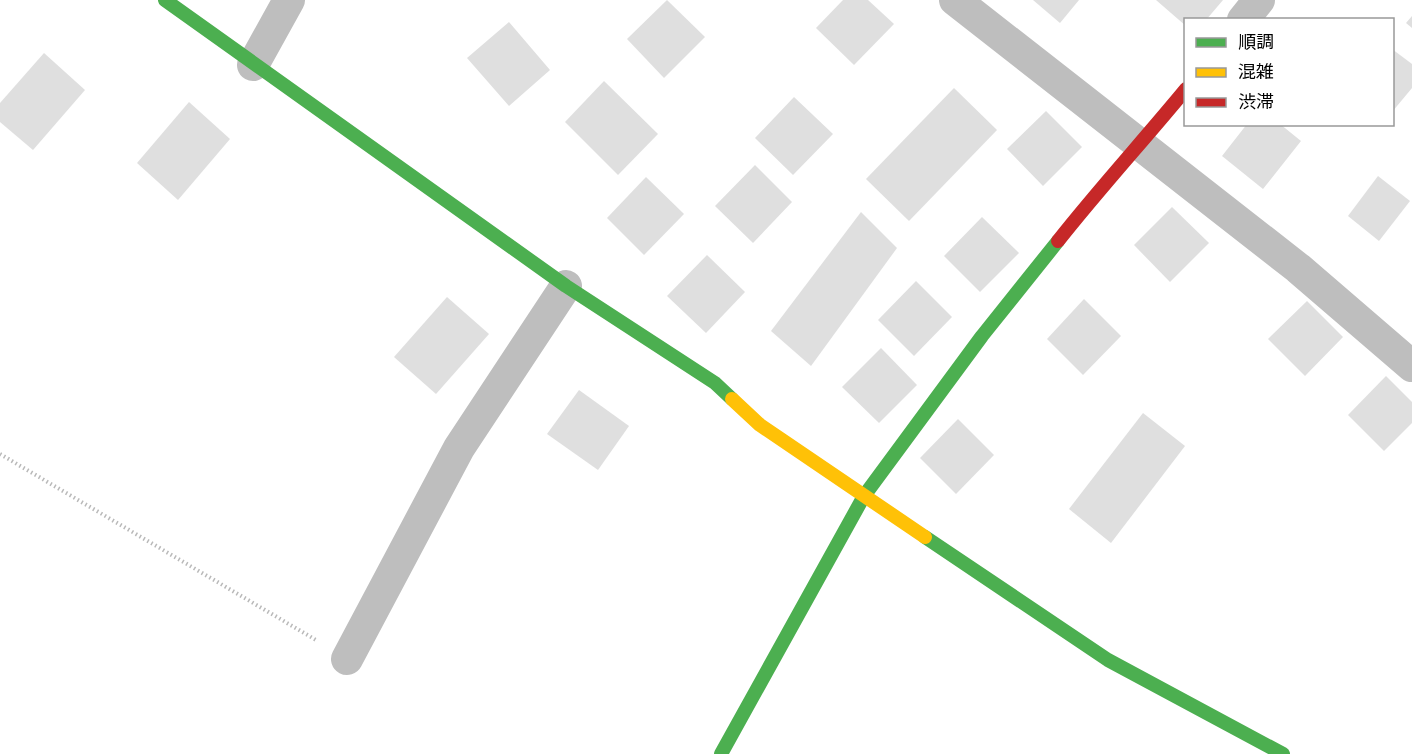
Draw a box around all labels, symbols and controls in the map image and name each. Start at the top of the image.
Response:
legend [1184,18,1394,126]
text: 順調 [1238,30,1274,54]
text: 混雑 [1238,60,1274,84]
text: 渋滞 [1238,90,1274,114]

